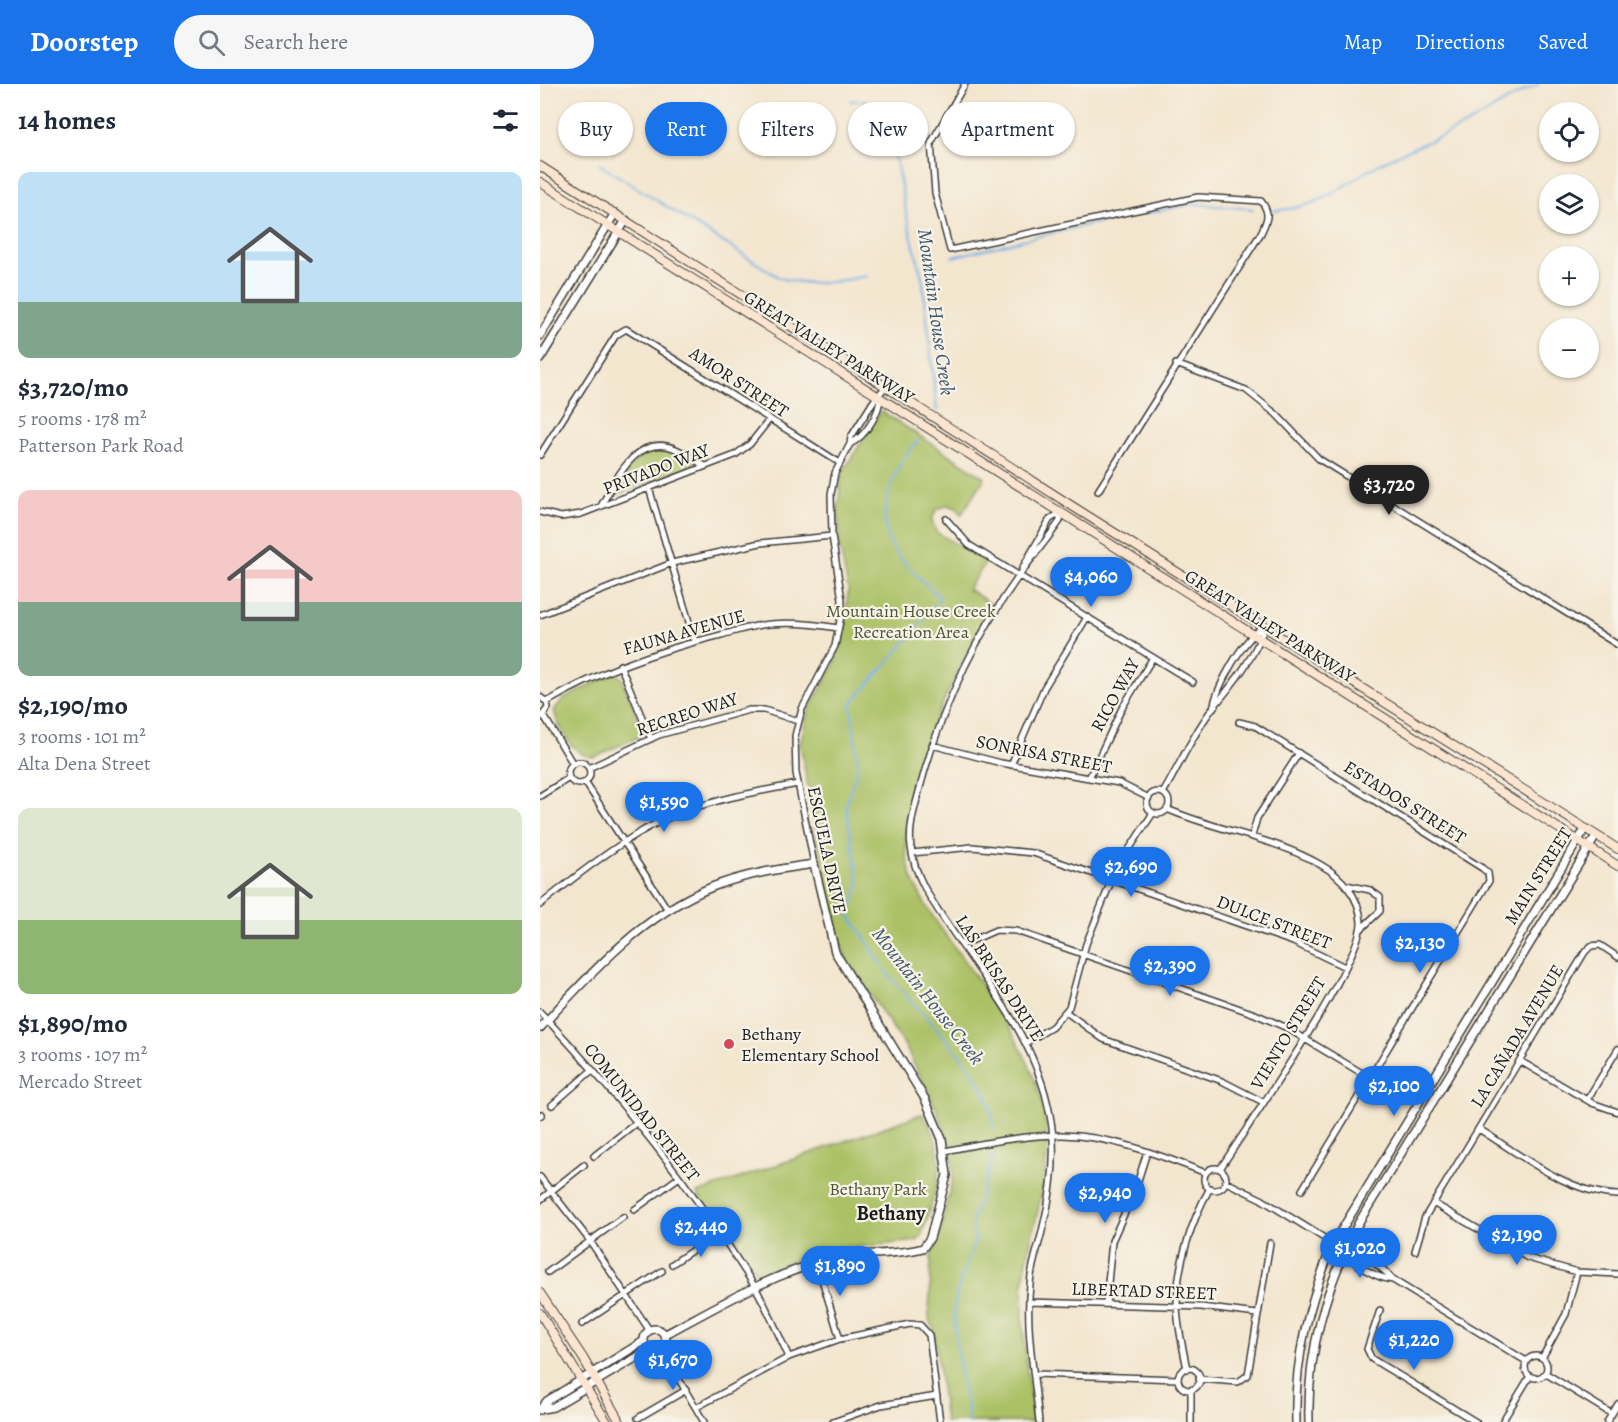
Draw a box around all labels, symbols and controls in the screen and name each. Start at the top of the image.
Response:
search box [174,15,594,69]
text: Doorstep [30,23,138,61]
icon: search [195,26,228,59]
text: Search here [243,27,348,57]
text: Map [1344,28,1382,56]
text: Directions [1415,28,1505,56]
text: Saved [1538,28,1588,56]
chip: Buy [558,102,633,156]
chip: Rent [645,102,727,156]
chip: Filters [739,102,836,156]
chip: New [848,102,928,156]
chip: Apartment [940,102,1075,156]
map controls [1539,102,1599,378]
button: locate [1539,102,1599,162]
text: 14 homes [18,103,116,138]
icon: filters [489,104,522,137]
button: layers [1539,174,1599,234]
icon: home [216,211,324,319]
water label: Mountain House Creek [911,227,961,397]
button: + [1539,246,1599,306]
street label: GREAT VALLEY PARKWAY [739,285,920,410]
button: − [1539,318,1599,378]
street label: AMOR STREET [684,340,794,423]
text: $3,720/mo [18,370,129,405]
text: 5 rooms · 178 m² [18,405,147,432]
text: Patterson Park Road [18,432,184,459]
street label: PRIVADO WAY [599,437,714,500]
pin: $3,720 [1340,465,1438,516]
text: $3,720 [1363,471,1415,498]
icon: home [216,529,324,637]
pin: $4,060 [1042,557,1140,608]
text: $4,060 [1064,563,1118,590]
street label: GREAT VALLEY PARKWAY [1180,564,1361,689]
park label: Mountain House Creek Recreation Area [826,599,996,644]
street label: FAUNA AVENUE [620,603,748,661]
street label: RICO WAY [1085,653,1146,736]
street label: RECREO WAY [633,686,742,742]
text: $2,190/mo [18,688,128,723]
text: 3 rooms · 101 m² [18,723,146,750]
street label: SONRISA STREET [974,729,1114,779]
text: Alta Dena Street [18,750,150,777]
street label: ESTADOS STREET [1339,755,1471,849]
pin: $1,590 [615,782,713,833]
street label: ESCUELA DRIVE [802,784,852,916]
text: $1,590 [639,788,689,815]
street label: MAIN STREET [1499,823,1577,929]
icon: home [216,847,324,955]
pin: $2,690 [1082,847,1180,898]
text: $2,690 [1104,853,1158,880]
street label: DULCE STREET [1213,889,1335,955]
street label: LAS BRISAS DRIVE [950,910,1050,1046]
water label: Mountain House Creek [866,922,990,1071]
pin: $2,130 [1371,923,1469,974]
text: $2,130 [1395,929,1445,956]
pin: $2,390 [1121,946,1219,997]
text: $2,390 [1144,952,1196,979]
street label: LA CAÑADA AVENUE [1465,960,1569,1112]
street label: VIENTO STREET [1244,972,1331,1095]
text: $1,890/mo [18,1006,128,1041]
place label: Bethany Elementary School [741,1022,879,1067]
marker: Bethany Elementary School [722,1037,736,1051]
street label: COMUNIDAD STREET [579,1038,705,1186]
text: 3 rooms · 107 m² [18,1041,147,1068]
pin: $2,100 [1345,1066,1443,1117]
text: Mercado Street [18,1068,142,1095]
text: $2,100 [1368,1072,1420,1099]
pin: $2,940 [1056,1173,1154,1224]
park label: Bethany Park [829,1177,927,1201]
text: $2,940 [1078,1179,1132,1206]
district label: Bethany [856,1200,926,1227]
pin: $2,440 [652,1207,750,1258]
text: $2,440 [674,1213,728,1240]
pin: $2,190 [1468,1215,1566,1266]
text: $2,190 [1492,1221,1542,1248]
pin: $1,020 [1311,1228,1409,1279]
text: $1,020 [1334,1234,1386,1261]
pin: $1,890 [791,1246,889,1297]
text: $1,890 [815,1252,865,1279]
street label: LIBERTAD STREET [1071,1276,1217,1306]
pin: $1,220 [1365,1320,1463,1371]
text: $1,220 [1388,1326,1440,1353]
pin: $1,670 [624,1340,722,1391]
text: $1,670 [648,1346,698,1373]

